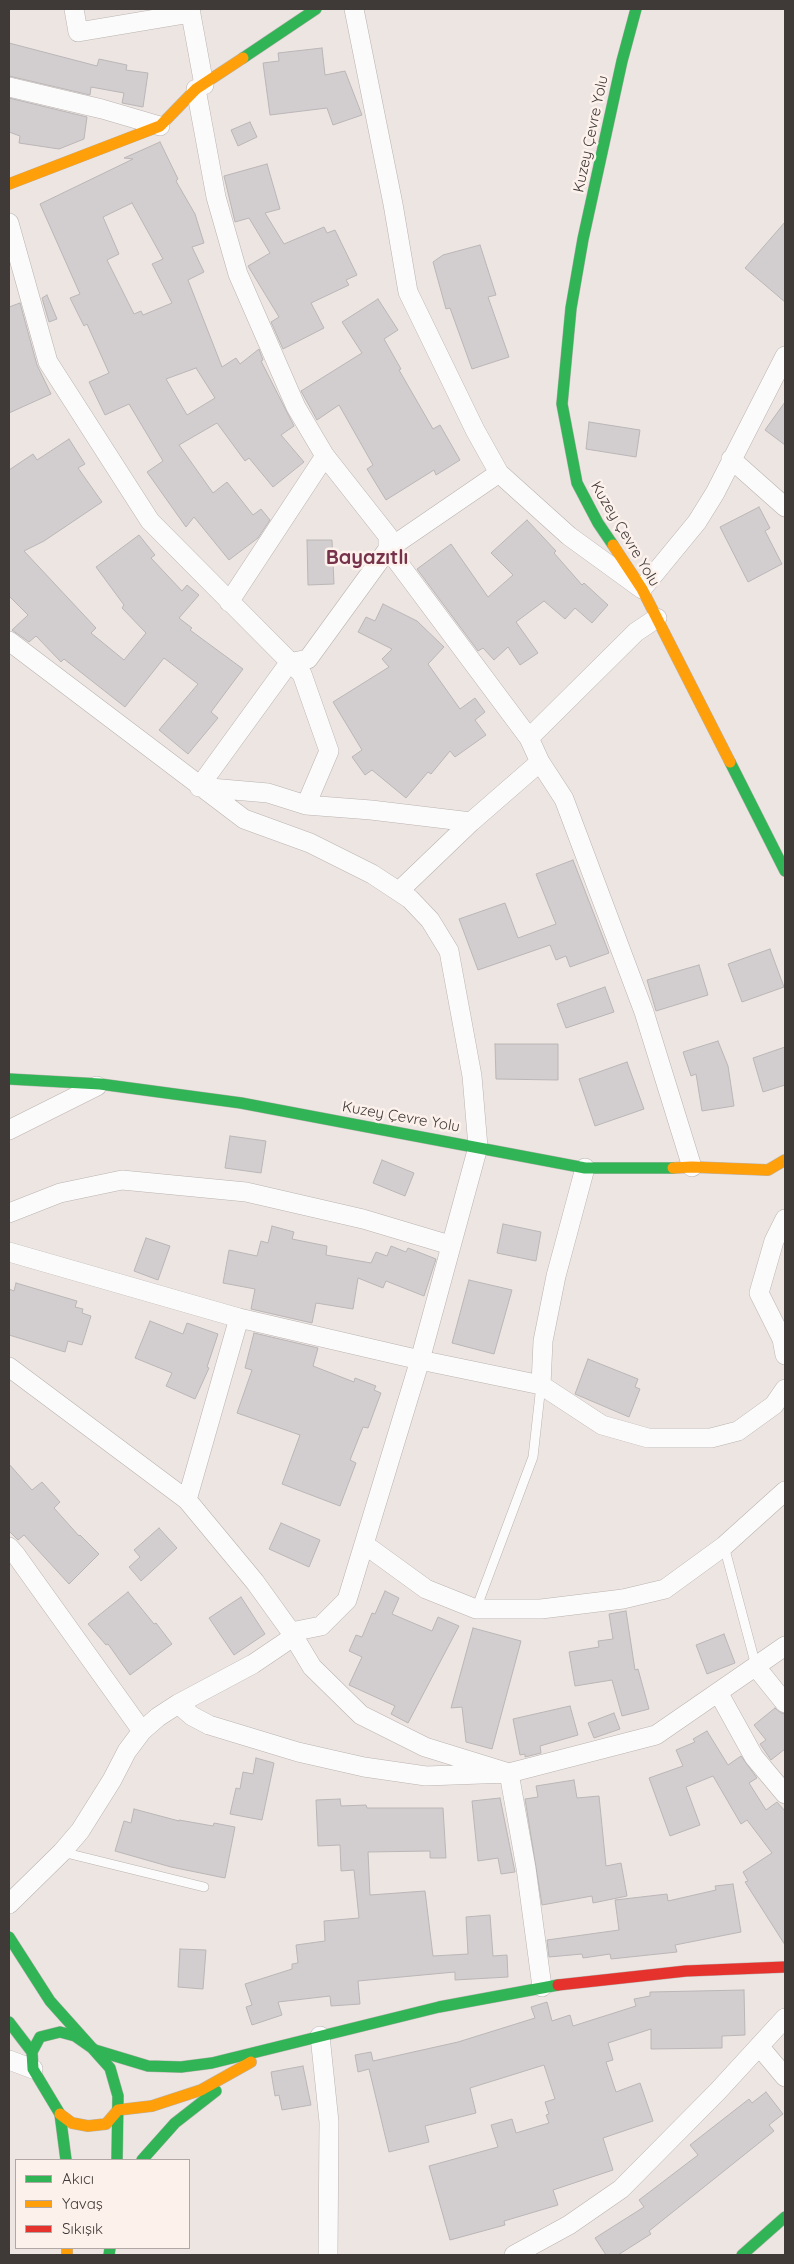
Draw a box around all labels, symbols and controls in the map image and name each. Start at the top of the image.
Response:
street label: Kuzey Çevre Yolu [570,74,612,194]
street label: Kuzey Çevre Yolu [587,478,663,590]
district label: Bayazıtlı [326,546,408,570]
street label: Kuzey Çevre Yolu [341,1098,461,1136]
legend [15,2159,190,2249]
text: Akıcı [62,2169,94,2188]
text: Yavaş [62,2194,103,2213]
text: Sıkışık [62,2219,103,2238]

